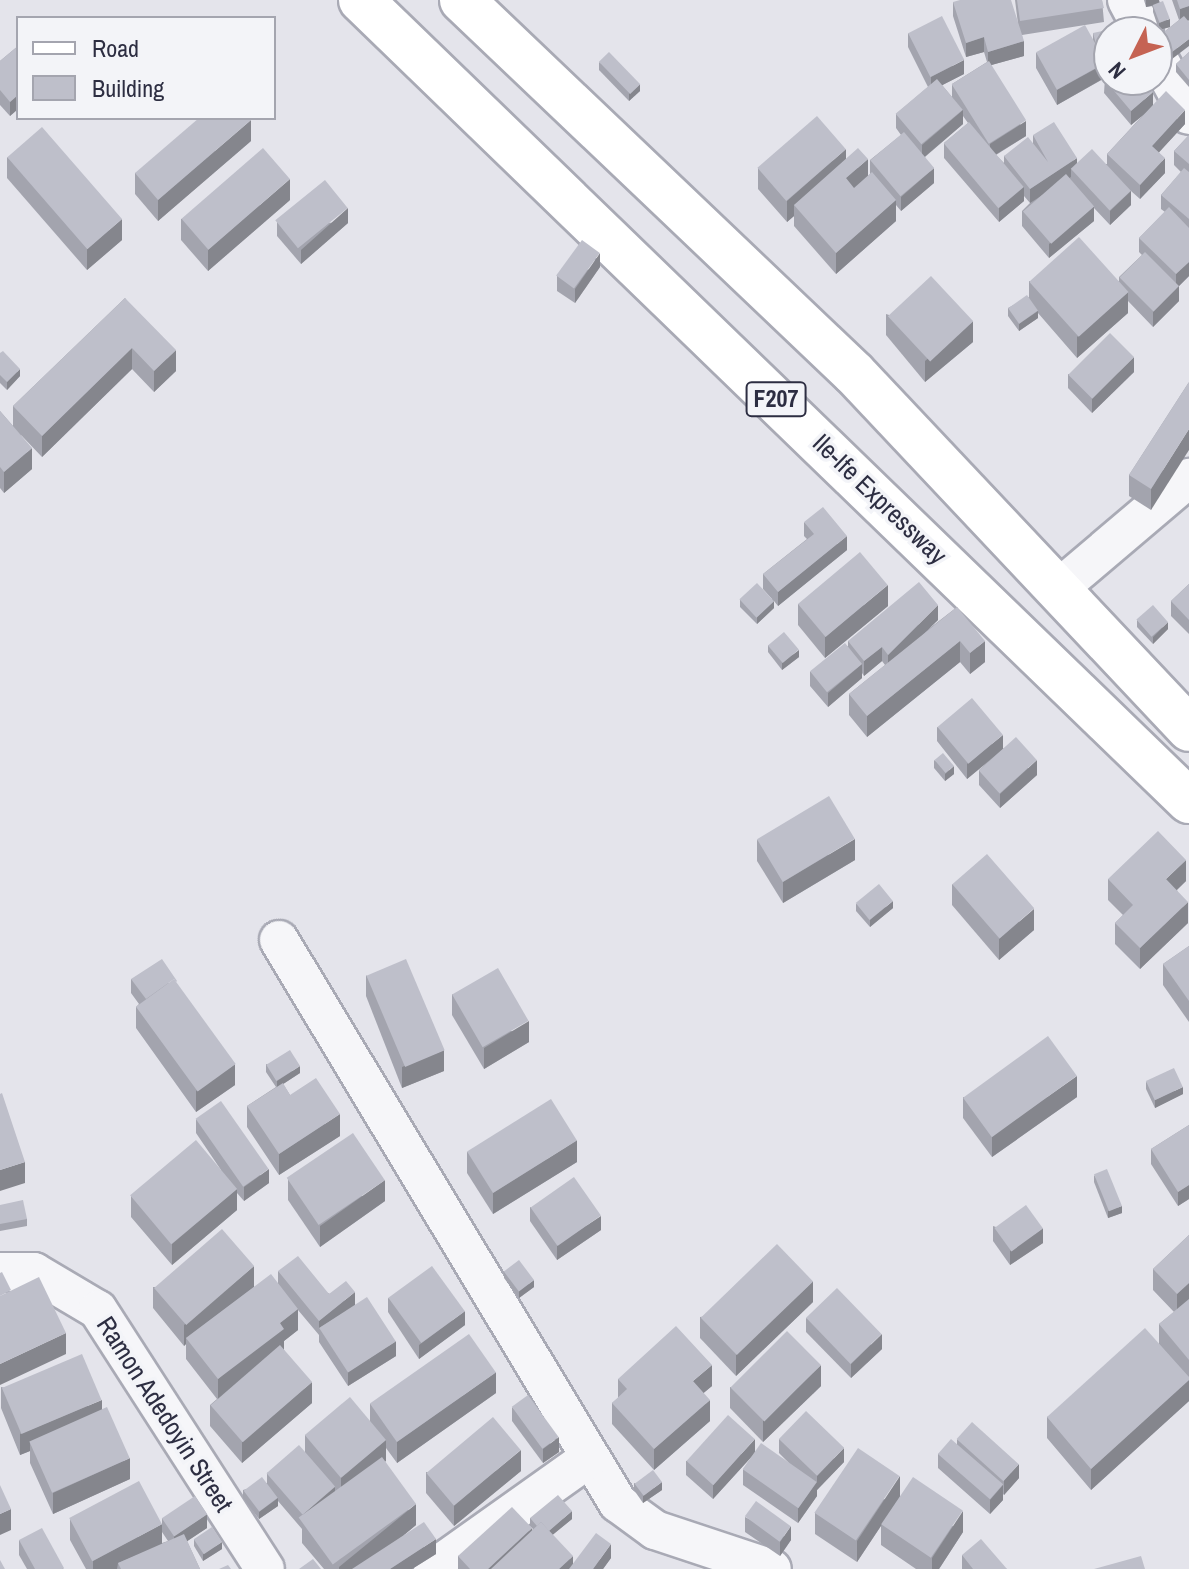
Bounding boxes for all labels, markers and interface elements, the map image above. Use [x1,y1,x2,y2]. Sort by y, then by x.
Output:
legend [16,16,276,120]
north arrow [1093,16,1173,96]
text: Road [92,32,139,64]
text: N [1101,56,1132,86]
text: Building [92,72,164,104]
road number: F207 [744,379,808,419]
street label: Ile-Ife Expressway [807,427,953,571]
street label: Ramon Adedoyin Street [90,1310,240,1518]

